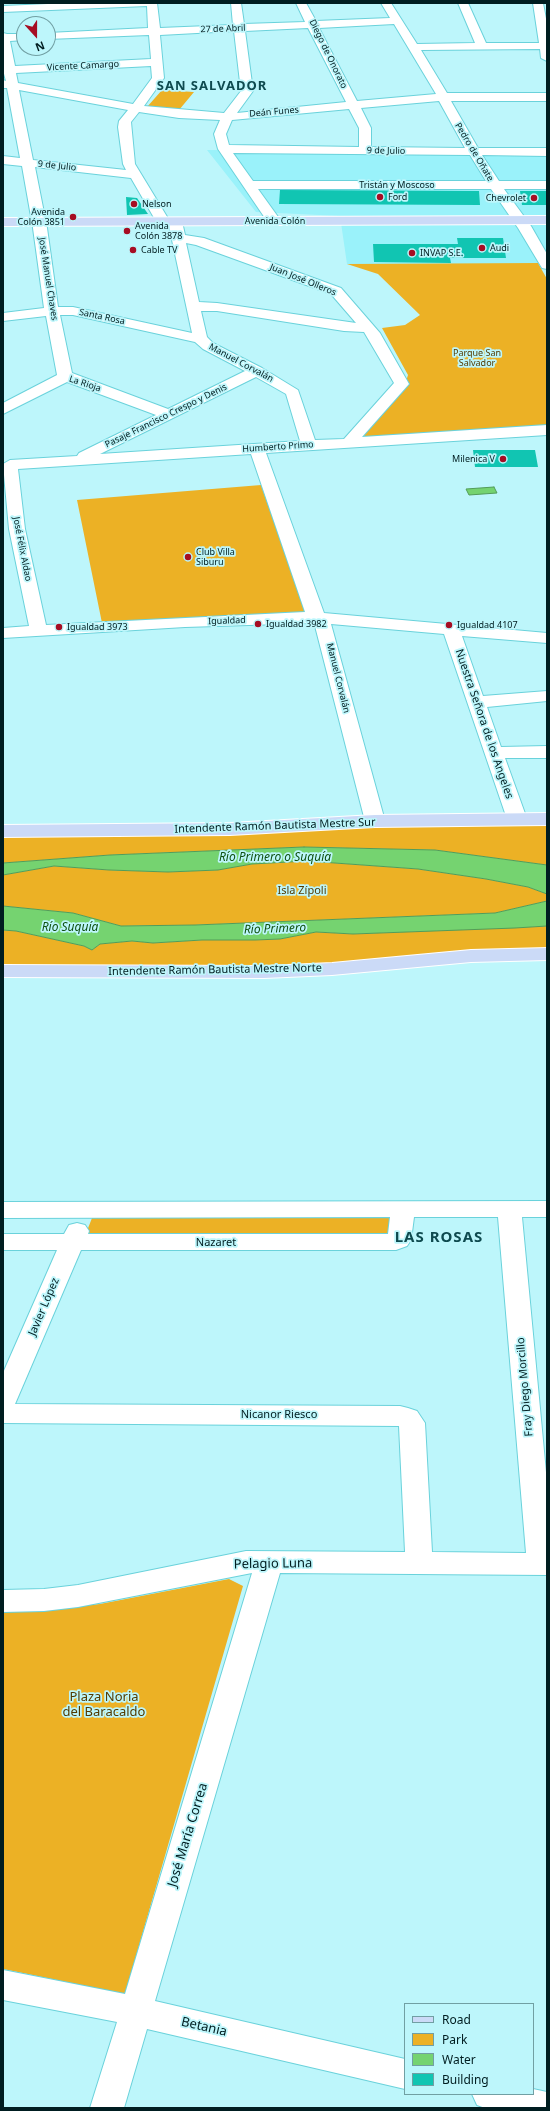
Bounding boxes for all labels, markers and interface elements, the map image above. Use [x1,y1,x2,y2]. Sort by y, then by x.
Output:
north arrow [16,16,56,56]
street label: Diego de Onorato [307,18,349,90]
street label: 27 de Abril [200,23,246,35]
text: N [33,38,47,55]
street label: Vicente Camargo [47,59,119,73]
district label: SAN SALVADOR [157,78,267,94]
street label: Deán Funes [249,104,299,120]
street label: Pedro de Oñate [452,121,496,183]
street label: 9 de Julio [367,145,405,157]
street label: 9 de Julio [37,159,77,173]
street label: Tristán y Moscoso [359,180,435,190]
marker: Ford [375,192,385,202]
place label: Ford [388,192,407,202]
place label: Chevrolet [486,193,526,203]
marker: Chevrolet [529,193,539,203]
marker: Nelson [129,199,139,209]
place label: Nelson [142,199,172,209]
place label: Avenida Colón 3851 [18,207,65,228]
marker: Avenida Colón 3851 [68,212,78,222]
street label: Avenida Colón [245,216,305,226]
place label: Avenida Colón 3878 [135,221,182,242]
marker: Avenida Colón 3878 [122,226,132,236]
street label: José Manuel Chaves [36,237,60,321]
marker: Audi [477,243,487,253]
place label: Audi [490,243,509,253]
marker: Cable TV [128,245,138,255]
place label: Cable TV [141,245,177,255]
marker: INVAP S.E. [407,248,417,258]
place label: INVAP S.E. [420,248,463,258]
street label: Juan José Olleros [268,262,338,298]
street label: Santa Rosa [78,307,126,327]
street label: Manuel Corvalán [207,341,275,385]
park label: Parque San Salvador [453,348,501,369]
street label: La Rioja [68,374,102,394]
street label: Pasaje Francisco Crespo y Denis [103,382,229,450]
street label: Humberto Primo [242,439,314,455]
place label: Milenica V [452,454,495,464]
marker: Milenica V [498,454,508,464]
street label: José Félix Aldao [10,516,34,582]
place label: Club Villa Siburu [196,547,235,568]
marker: Club Villa Siburu [183,552,193,562]
street label: Igualdad [208,615,246,627]
marker: Igualdad 3982 [253,619,263,629]
place label: Igualdad 3982 [266,619,327,629]
marker: Igualdad 4107 [444,620,454,630]
place label: Igualdad 4107 [457,620,518,630]
marker: Igualdad 3973 [54,622,64,632]
place label: Igualdad 3973 [67,622,128,632]
street label: Manuel Corvalán [324,642,352,714]
street label: Nuestra Señora de los Angeles [452,647,516,801]
street label: Intendente Ramón Bautista Mestre Sur [174,816,376,836]
water label: Río Primero o Suquía [219,851,331,865]
park label: Isla Zípoli [277,884,327,898]
water label: Río Suquía [42,921,98,935]
water label: Río Primero [244,921,306,937]
street label: Intendente Ramón Bautista Mestre Norte [108,962,322,978]
district label: LAS ROSAS [395,1229,483,1247]
street label: Nazaret [196,1236,236,1250]
street label: Javier López [26,1276,62,1338]
street label: Fray Diego Morcillo [514,1337,536,1437]
street label: Nicanor Riesco [241,1408,317,1422]
street label: Pelagio Luna [234,1556,312,1572]
park label: Plaza Noria del Baracaldo [63,1689,145,1720]
street label: José María Correa [165,1781,211,1889]
legend [404,2003,534,2095]
text: Road [442,2011,471,2028]
street label: Betania [180,2014,228,2040]
text: Park [442,2031,467,2048]
text: Water [442,2051,476,2068]
text: Building [442,2071,489,2088]

